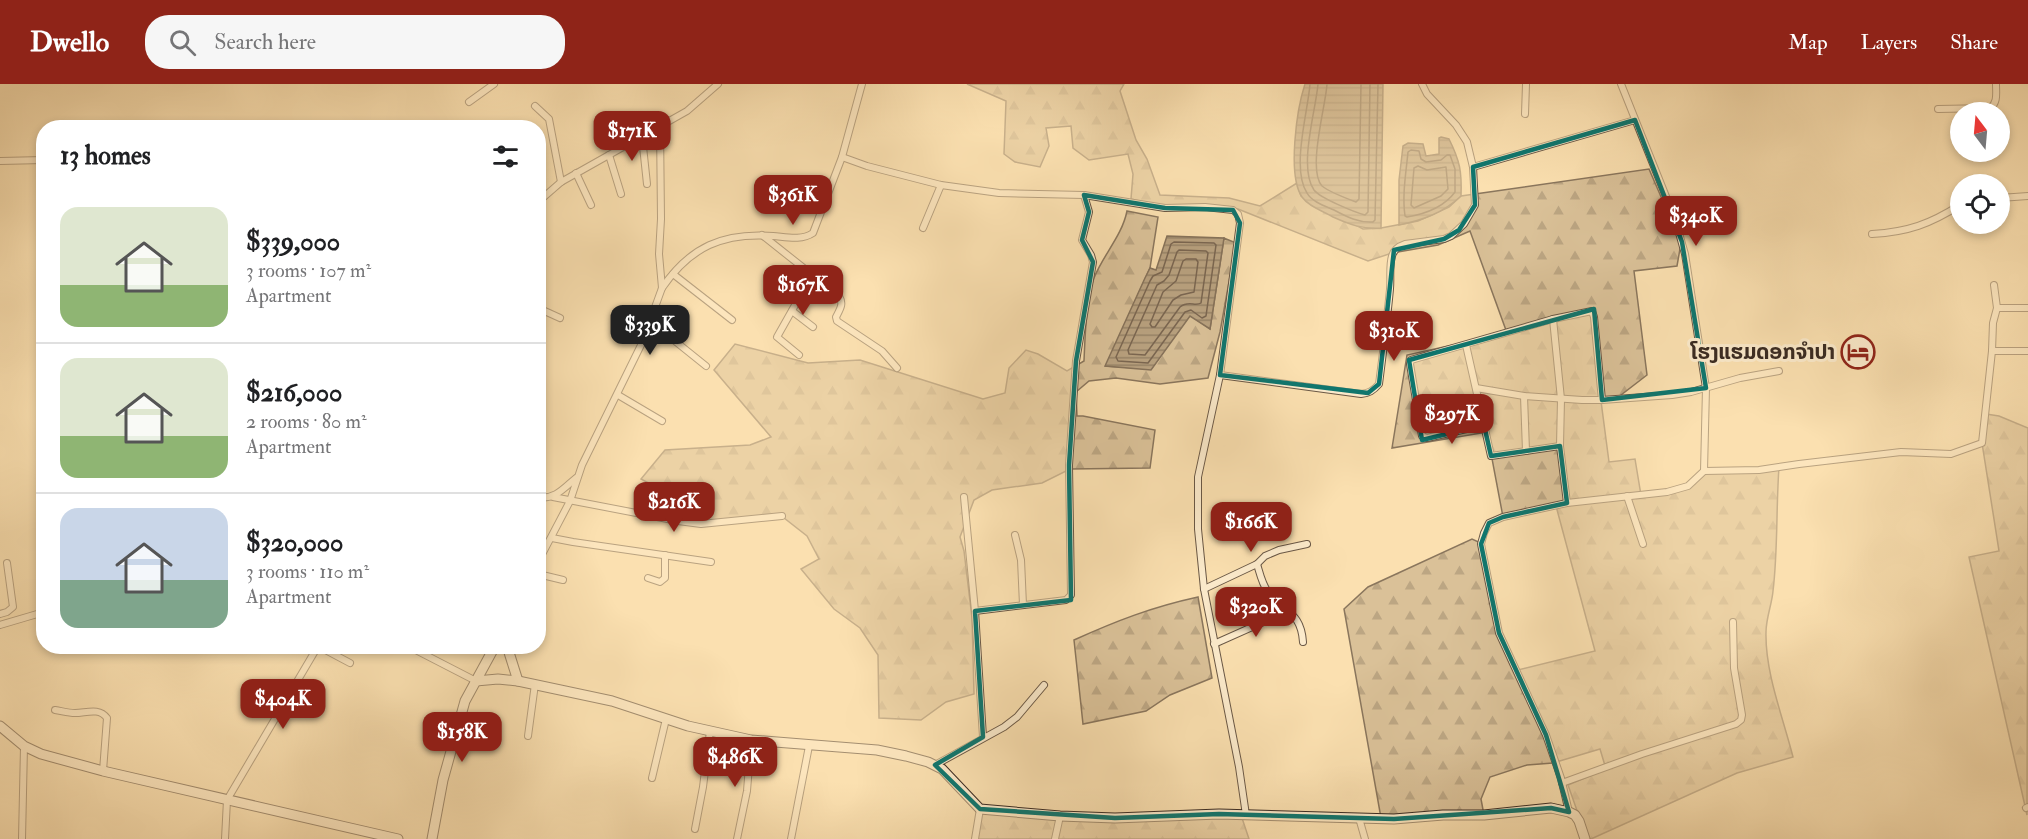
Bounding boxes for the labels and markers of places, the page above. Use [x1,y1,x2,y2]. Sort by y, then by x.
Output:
pin: $171K [590,111,674,162]
pin: $361K [751,175,835,226]
pin: $340K [1654,196,1738,247]
pin: $167K [761,265,845,316]
pin: $339K [608,305,692,356]
pin: $310K [1352,311,1436,362]
hotel icon: ໂຮງແຮມດອກຈຳປາ [1840,334,1876,370]
place label: ໂຮງແຮມດອກຈຳປາ [1689,339,1835,366]
pin: $297K [1410,394,1494,445]
pin: $216K [632,482,716,533]
pin: $166K [1209,502,1293,553]
pin: $320K [1214,587,1298,638]
pin: $404K [241,679,325,730]
pin: $158K [420,712,504,763]
pin: $486K [693,737,777,788]

